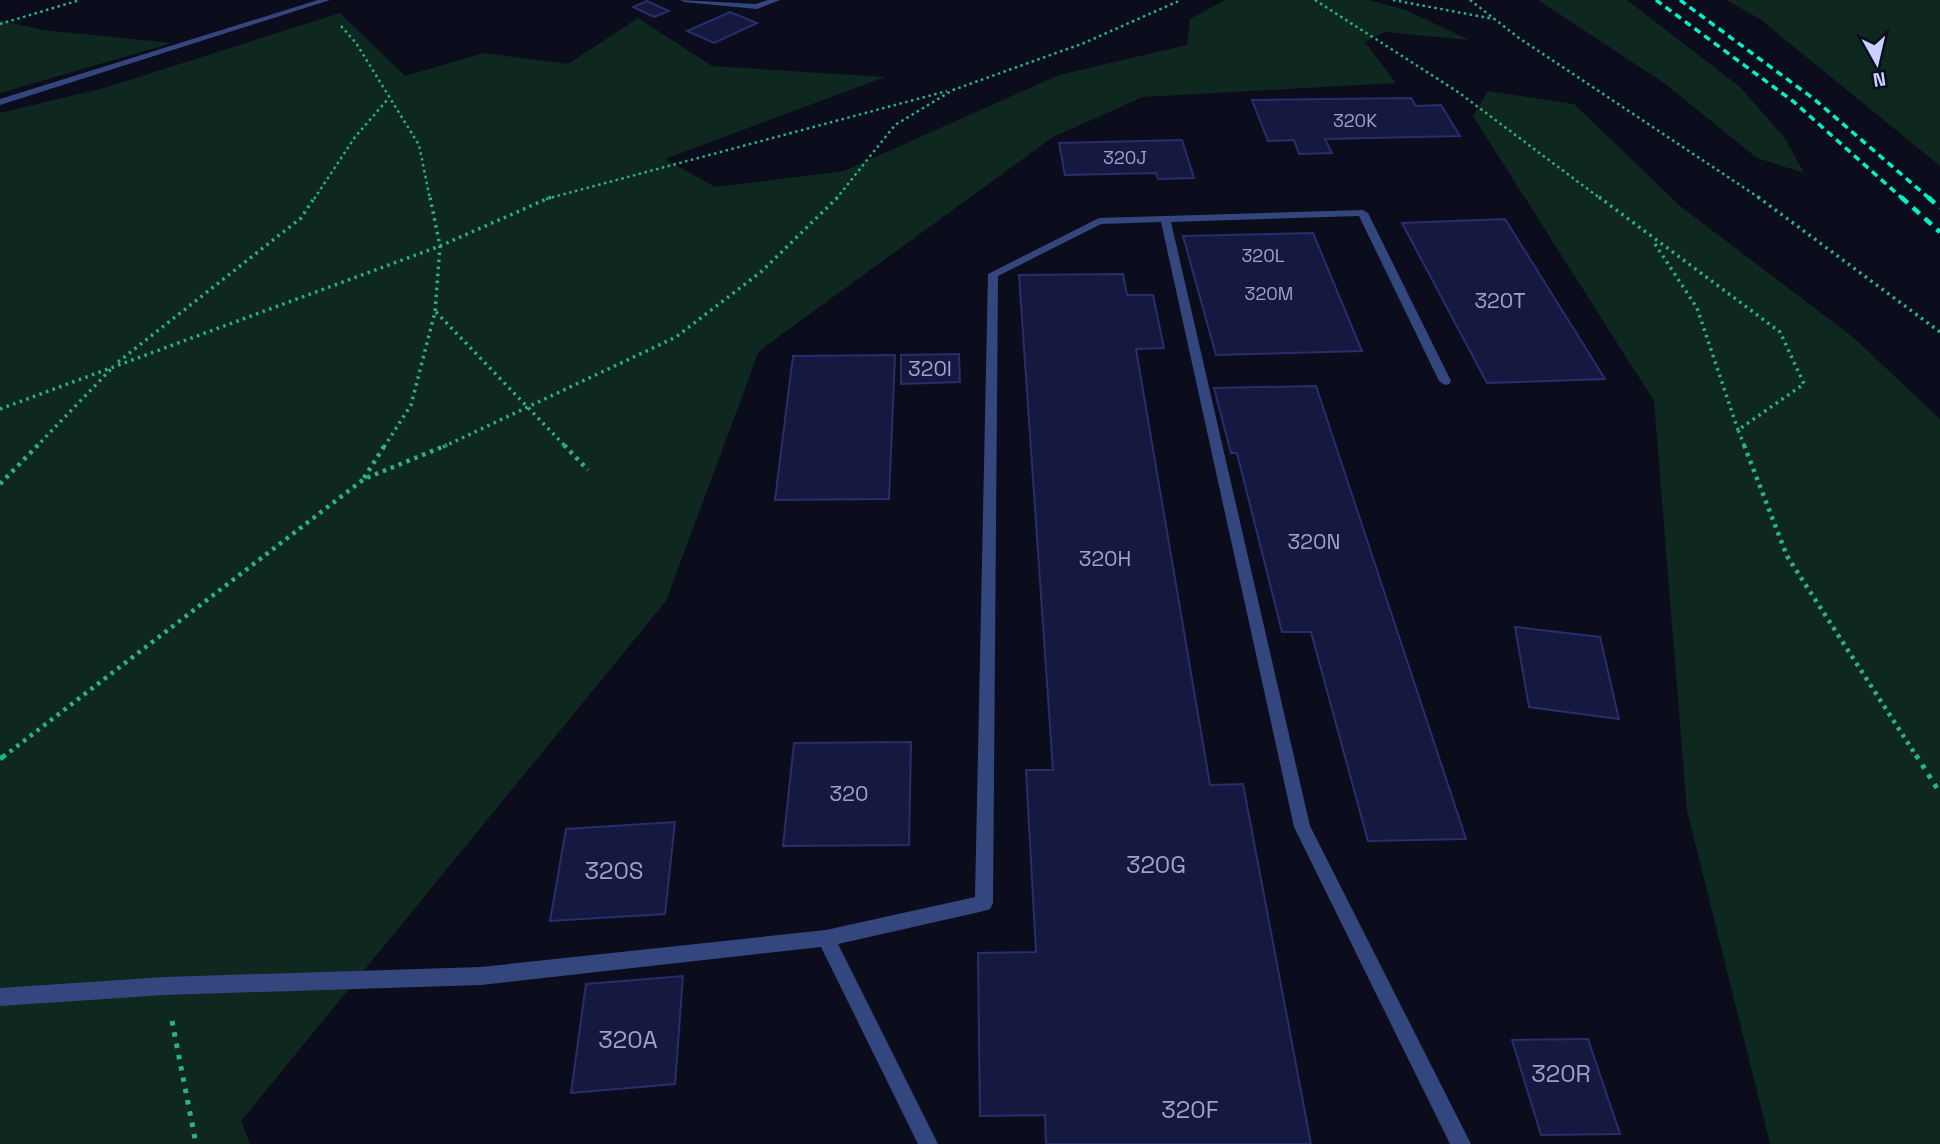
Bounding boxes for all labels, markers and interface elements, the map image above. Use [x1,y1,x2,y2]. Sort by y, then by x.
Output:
north arrow [1842,28,1912,98]
text: N [1871,66,1887,93]
house number: 320K [1333,109,1377,132]
house number: 320J [1103,146,1147,169]
house number: 320L [1241,244,1285,267]
house number: 320M [1245,282,1293,305]
house number: 320T [1474,287,1526,314]
house number: 320I [908,355,952,382]
house number: 320N [1288,528,1340,555]
house number: 320H [1079,545,1131,572]
house number: 320 [830,780,868,807]
house number: 320G [1126,849,1186,880]
house number: 320S [584,855,644,886]
house number: 320A [598,1024,658,1055]
house number: 320R [1531,1058,1591,1089]
house number: 320F [1161,1094,1219,1125]

